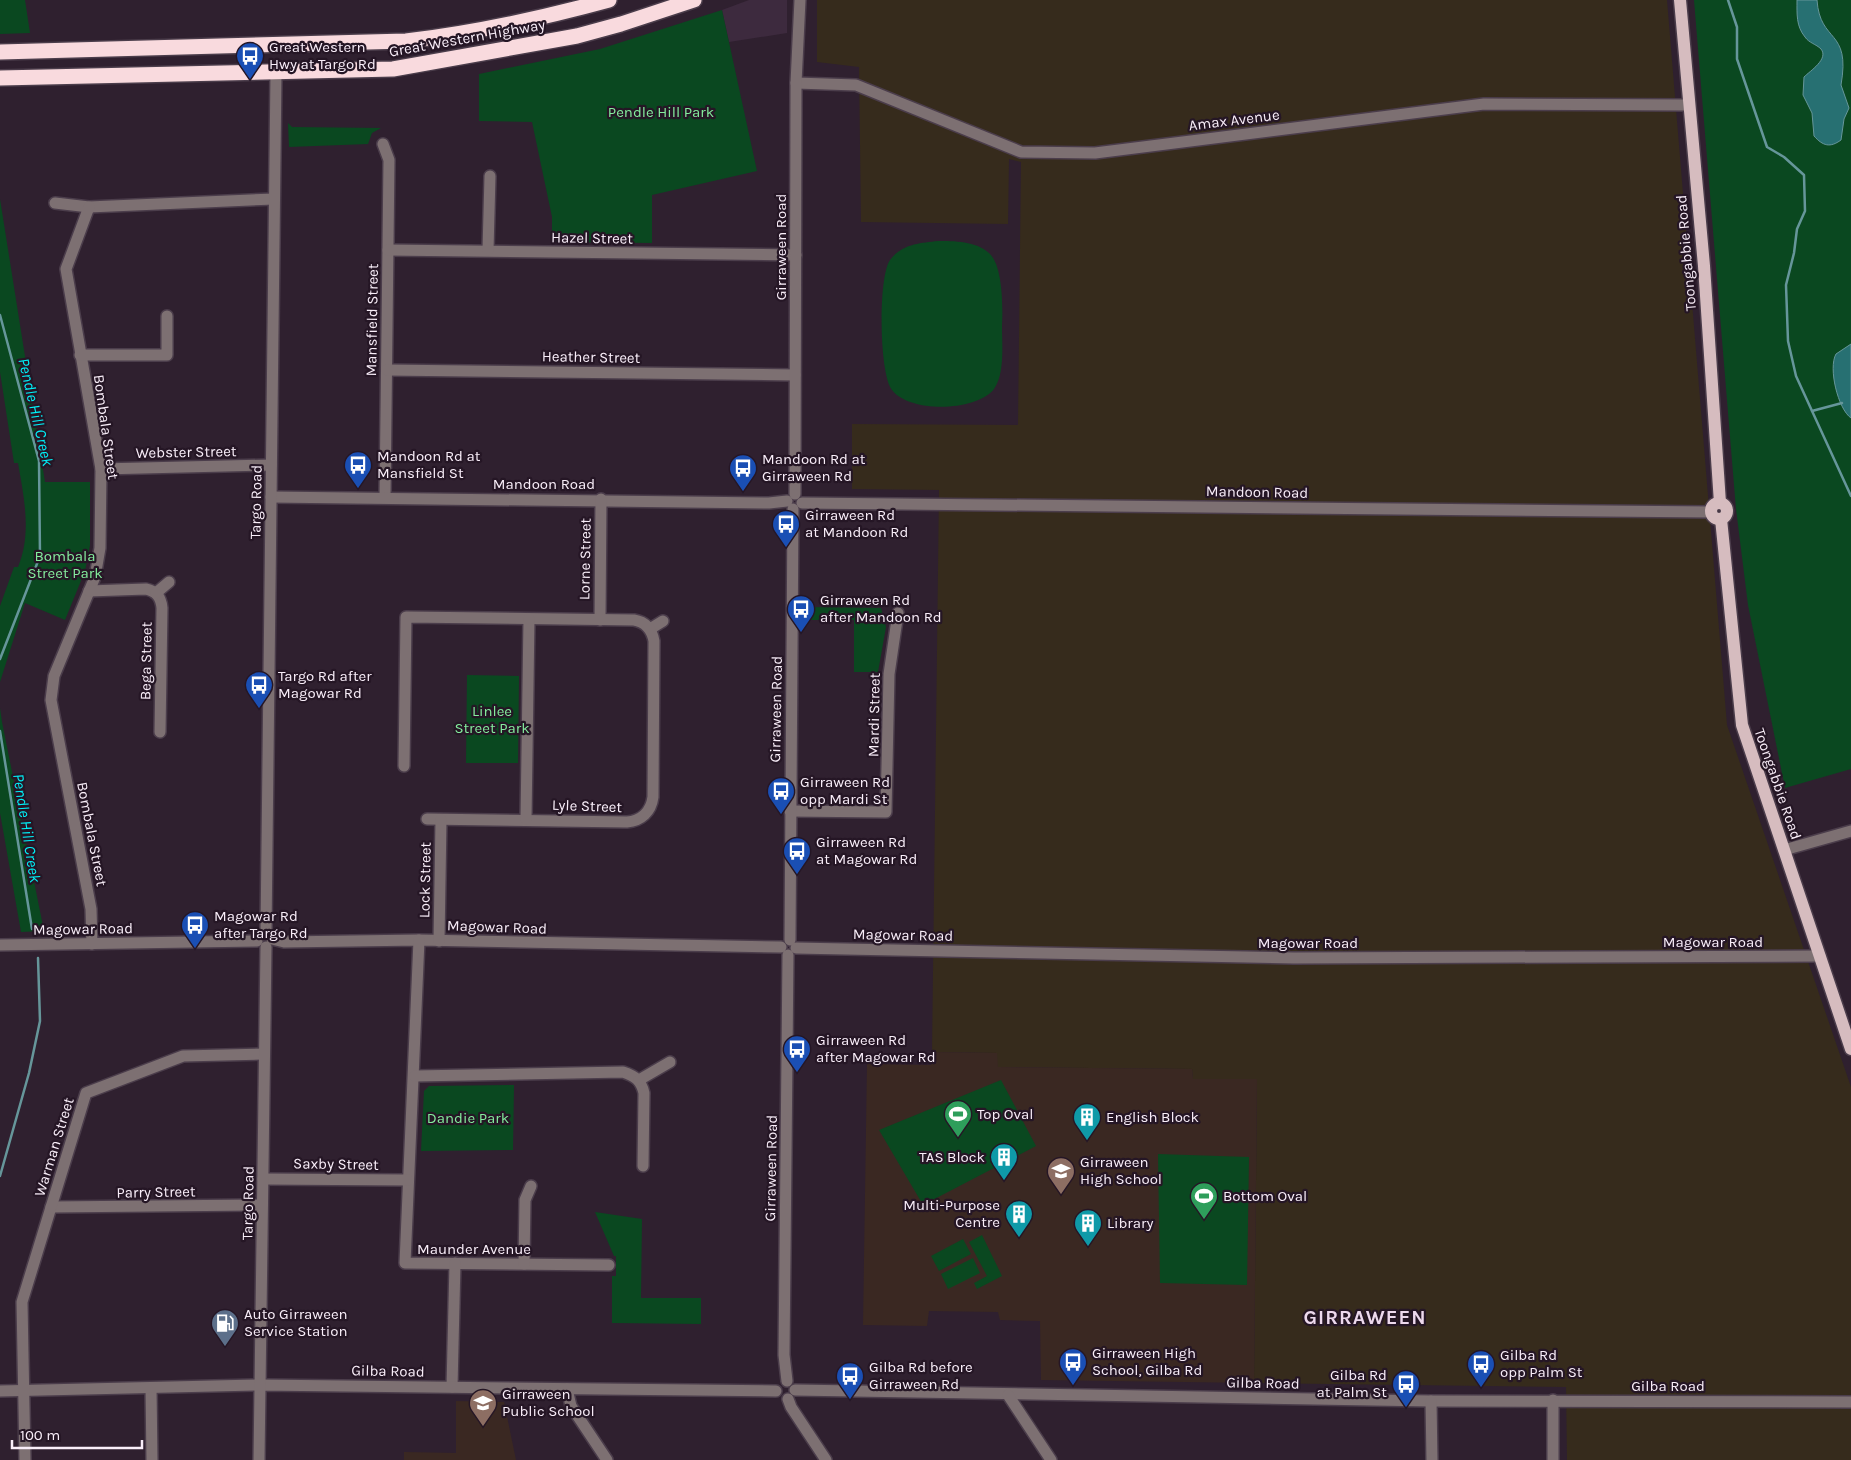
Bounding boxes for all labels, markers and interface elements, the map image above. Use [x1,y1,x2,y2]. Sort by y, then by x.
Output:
street label: Great Western Highway [388,15,547,61]
place label: Great Western Hwy at Targo Rd [269,38,376,73]
bus stop icon: Great Western Hwy at Targo Rd [235,41,265,80]
park label: Pendle Hill Park [608,103,714,121]
street label: Amax Avenue [1187,105,1281,135]
street label: Girraween Road [772,194,790,300]
street label: Toongabbie Road [1672,194,1700,312]
street label: Hazel Street [551,228,634,248]
street label: Mansfield Street [362,263,382,377]
street label: Heather Street [542,347,641,367]
water label: Pendle Hill Creek [14,356,58,469]
street label: Bombala Street [90,373,122,481]
street label: Webster Street [135,442,237,462]
place label: Mandoon Rd at Mansfield St [377,447,481,482]
bus stop icon: Mandoon Rd at Mansfield St [343,450,373,489]
place label: Mandoon Rd at Girraween Rd [762,450,866,485]
bus stop icon: Mandoon Rd at Girraween Rd [728,453,758,492]
street label: Targo Road [246,465,266,539]
street label: Mandoon Road [493,475,595,493]
street label: Mandoon Road [1206,482,1308,502]
place label: Girraween Rd at Mandoon Rd [805,506,908,541]
bus stop icon: Girraween Rd at Mandoon Rd [771,509,801,548]
street label: Lorne Street [575,517,595,600]
park label: Bombala Street Park [27,547,103,582]
place label: Girraween Rd after Mandoon Rd [820,591,942,626]
bus stop icon: Girraween Rd after Mandoon Rd [786,594,816,633]
street label: Bega Street [136,621,156,700]
street label: Girraween Road [766,656,786,762]
place label: Targo Rd after Magowar Rd [278,667,372,702]
bus stop icon: Targo Rd after Magowar Rd [244,670,274,709]
street label: Mardi Street [864,672,884,757]
park label: Linlee Street Park [454,702,530,737]
street label: Toongabbie Road [1751,726,1805,842]
water label: Pendle Hill Creek [9,772,45,885]
place label: Girraween Rd opp Mardi St [800,773,890,808]
bus stop icon: Girraween Rd opp Mardi St [766,776,796,815]
street label: Bombala Street [73,780,111,888]
street label: Lyle Street [552,796,623,816]
place label: Girraween Rd at Magowar Rd [816,833,917,868]
bus stop icon: Girraween Rd at Magowar Rd [782,836,812,875]
street label: Lock Street [415,841,435,918]
place label: Magowar Rd after Targo Rd [214,907,308,942]
bus stop icon: Magowar Rd after Targo Rd [180,910,210,949]
street label: Magowar Road [447,916,547,938]
street label: Magowar Road [33,919,133,939]
street label: Magowar Road [853,925,953,945]
street label: Magowar Road [1663,933,1763,951]
street label: Magowar Road [1258,934,1358,952]
place label: Girraween Rd after Magowar Rd [816,1031,936,1066]
bus stop icon: Girraween Rd after Magowar Rd [782,1034,812,1073]
street label: Warman Street [30,1095,78,1199]
sports icon: Top Oval [943,1099,973,1138]
building icon: English Block [1072,1102,1102,1141]
place label: Top Oval [977,1105,1034,1123]
place label: English Block [1106,1108,1199,1126]
park label: Dandie Park [427,1109,509,1127]
street label: Girraween Road [761,1115,781,1221]
building icon: TAS Block [989,1142,1019,1181]
place label: TAS Block [919,1148,985,1166]
place label: Girraween High School [1080,1153,1162,1188]
street label: Saxby Street [293,1154,379,1174]
school or university icon: Girraween High School [1046,1156,1076,1195]
street label: Targo Road [238,1166,258,1240]
sports icon: Bottom Oval [1189,1181,1219,1220]
street label: Parry Street [116,1182,196,1202]
place label: Bottom Oval [1223,1187,1307,1205]
place label: Multi-Purpose Centre [903,1196,1000,1231]
building icon: Multi-Purpose Centre [1004,1199,1034,1238]
building icon: Library [1073,1208,1103,1247]
place label: Library [1107,1214,1153,1232]
street label: Maunder Avenue [417,1240,531,1258]
place label: Auto Girraween Service Station [244,1305,348,1340]
district label: GIRRAWEEN [1304,1306,1426,1329]
fuel station icon: Auto Girraween Service Station [210,1308,240,1347]
place label: Girraween High School, Gilba Rd [1092,1344,1202,1379]
place label: Gilba Rd opp Palm St [1500,1346,1583,1381]
bus stop icon: Girraween High School, Gilba Rd [1058,1347,1088,1386]
bus stop icon: Gilba Rd opp Palm St [1466,1349,1496,1388]
place label: Gilba Rd before Girraween Rd [869,1358,973,1393]
street label: Gilba Road [351,1361,425,1381]
bus stop icon: Gilba Rd before Girraween Rd [835,1361,865,1400]
place label: Gilba Rd at Palm St [1316,1366,1387,1401]
bus stop icon: Gilba Rd at Palm St [1391,1369,1421,1408]
street label: Gilba Road [1226,1373,1300,1393]
street label: Gilba Road [1631,1377,1705,1395]
place label: Girraween Public School [502,1385,595,1420]
school or university icon: Girraween Public School [468,1388,498,1427]
scale bar [12,1418,142,1450]
text: 100 m [20,1426,60,1444]

